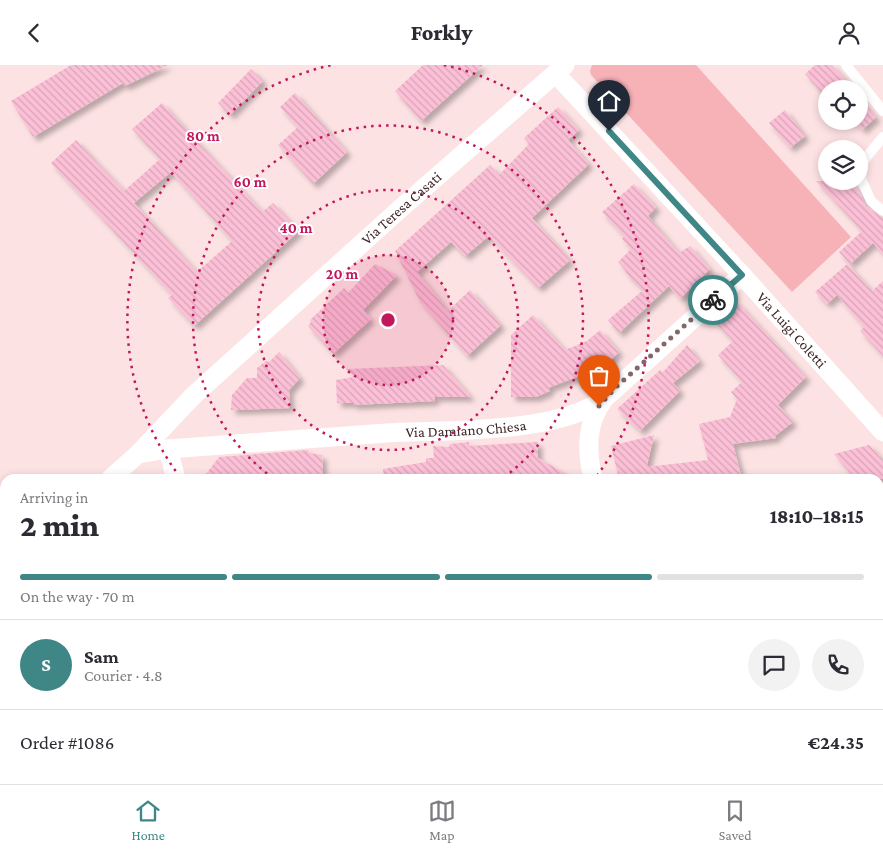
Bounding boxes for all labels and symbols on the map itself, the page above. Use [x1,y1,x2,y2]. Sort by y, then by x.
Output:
pin [588,80,630,131]
text: 80 m [186,128,220,144]
street label: Via Teresa Casati [358,169,444,248]
text: 60 m [234,174,267,190]
text: 40 m [280,220,313,236]
text: 20 m [326,266,358,282]
courier [688,275,738,325]
street label: Via Luigi Coletti [754,289,830,371]
centre of rings [379,311,397,329]
pin [578,355,620,406]
street label: Via Damiano Chiesa [405,417,527,440]

